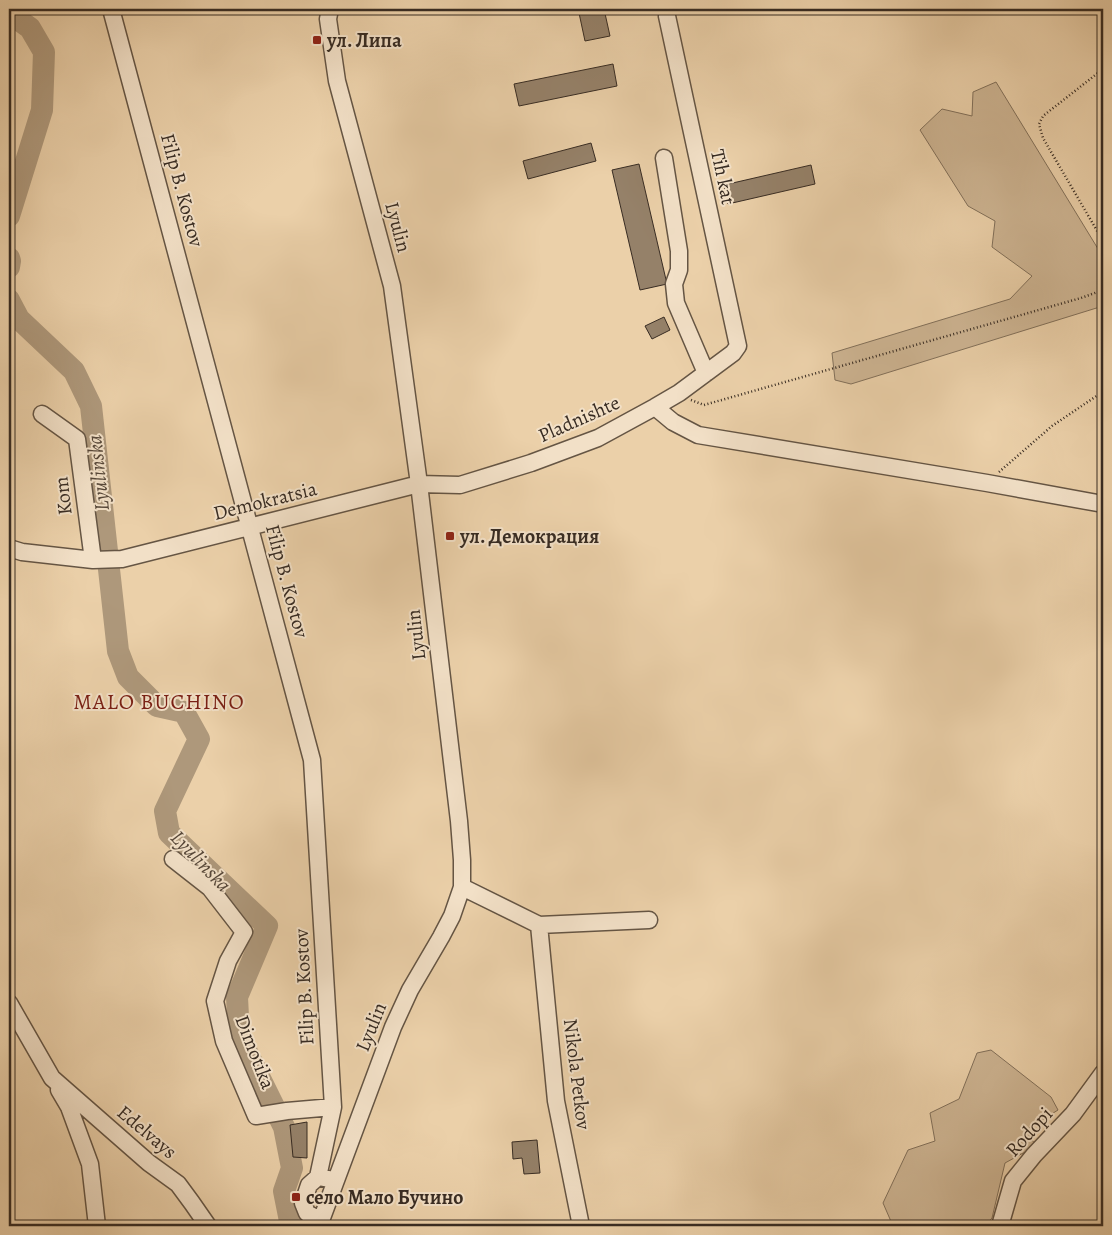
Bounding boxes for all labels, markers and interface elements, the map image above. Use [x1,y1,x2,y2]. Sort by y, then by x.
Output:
place label: ул. Липа [326,27,402,54]
marker: ул. Липа [311,34,323,46]
street label: Filip B. Kostov [154,130,210,251]
street label: Tih kat [704,147,742,208]
street label: Lyulin [378,199,418,255]
street label: Pladnishte [534,389,624,449]
water label: Lyulinska [80,433,116,512]
street label: Kom [47,475,79,517]
street label: Demokratsia [210,475,320,527]
street label: Filip B. Kostov [259,521,315,642]
place label: ул. Демокрация [459,523,599,550]
marker: ул. Демокрация [444,530,456,542]
street label: Lyulin [399,608,433,662]
district label: MALO BUCHINO [73,687,245,717]
water label: Lyulinska [164,824,238,898]
street label: Filip B. Kostov [287,927,321,1046]
street label: Lyulin [349,998,393,1056]
street label: Dimotika [229,1011,282,1094]
street label: Nikola Petkov [557,1017,597,1132]
street label: Edelvays [111,1099,183,1165]
street label: Rodopi [999,1101,1059,1163]
place label: село Мало Бучино [306,1184,463,1211]
marker: село Мало Бучино [290,1191,302,1203]

